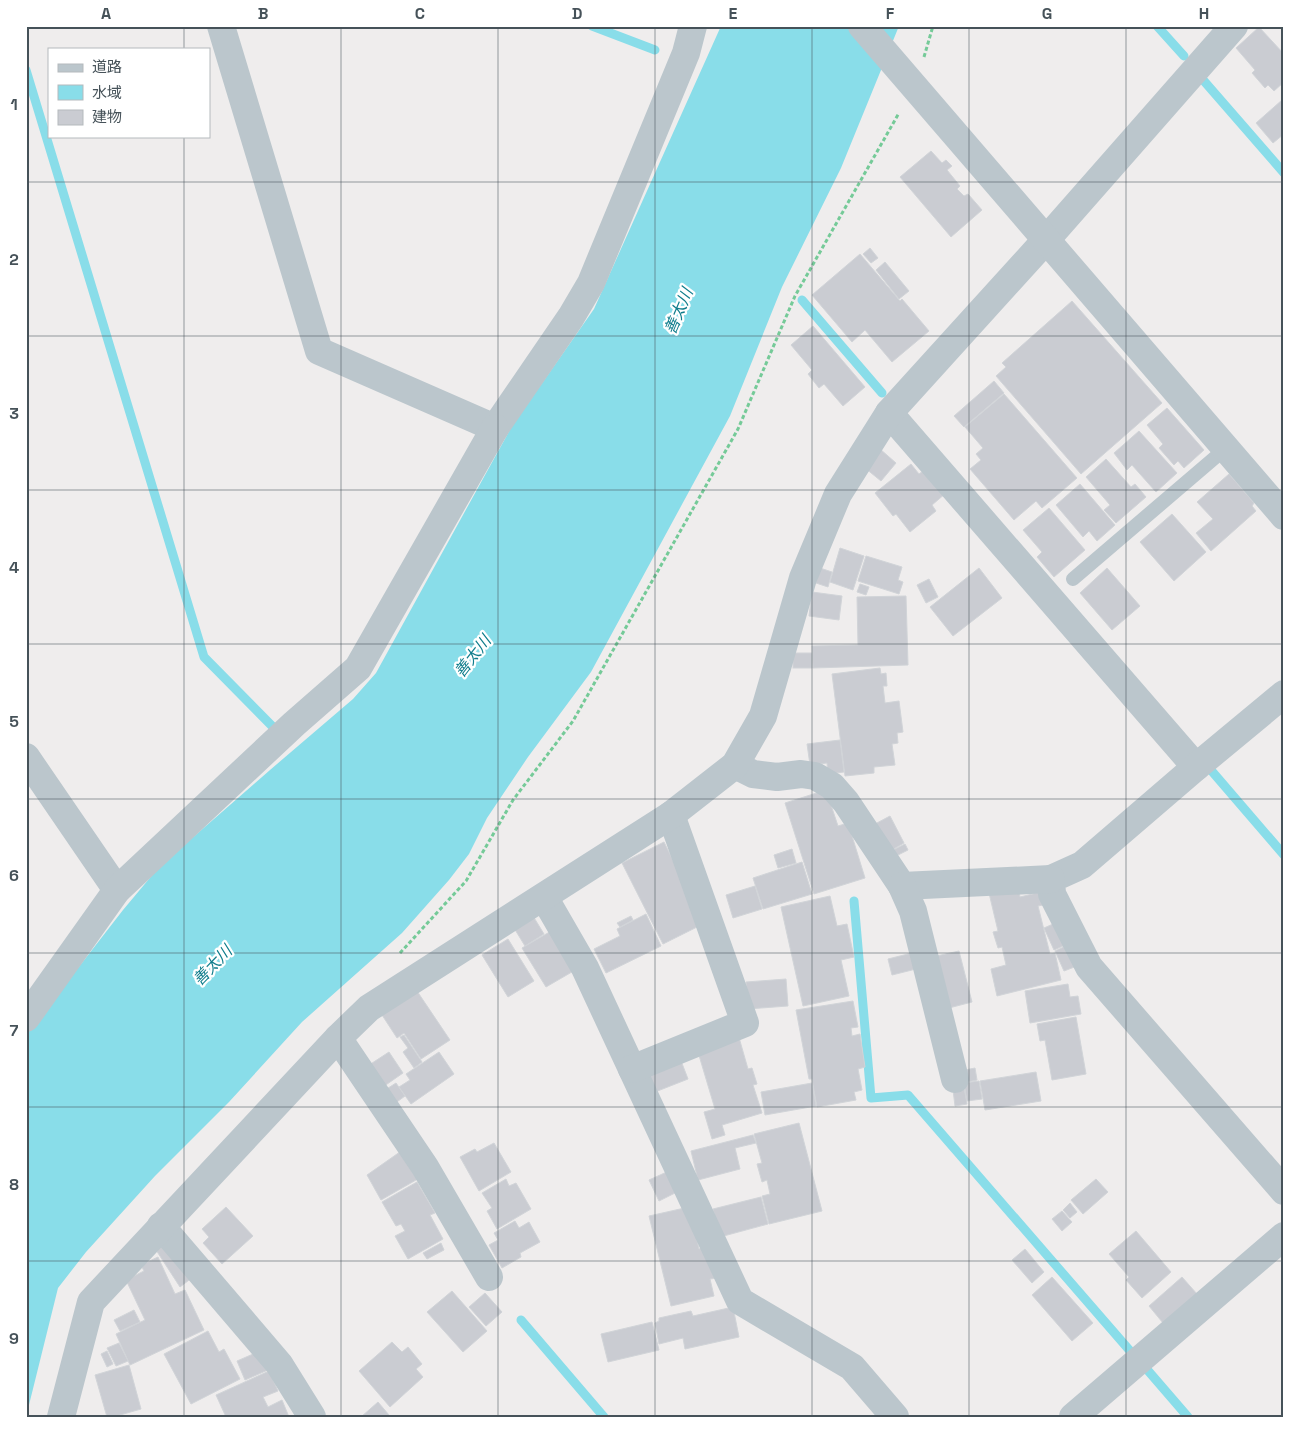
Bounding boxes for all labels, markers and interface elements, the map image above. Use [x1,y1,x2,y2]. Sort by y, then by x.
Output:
text: A [101,3,111,24]
text: B [258,3,268,24]
text: C [415,3,425,24]
text: D [572,3,582,24]
text: E [729,3,738,24]
text: F [886,3,895,24]
text: G [1042,3,1052,24]
text: H [1199,3,1209,24]
legend [48,48,210,138]
text: 道路 [92,57,122,76]
text: 水域 [92,83,122,102]
text: 1 [10,94,18,115]
text: 建物 [92,107,122,126]
text: 2 [9,249,19,270]
water label: 善太川 [659,283,698,337]
text: 3 [9,403,19,424]
text: 4 [9,557,19,578]
water label: 善太川 [449,629,497,682]
text: 5 [9,711,19,732]
text: 6 [9,865,19,886]
water label: 善太川 [188,939,238,990]
text: 7 [10,1020,19,1041]
text: 8 [9,1174,19,1195]
text: 9 [9,1328,19,1349]

